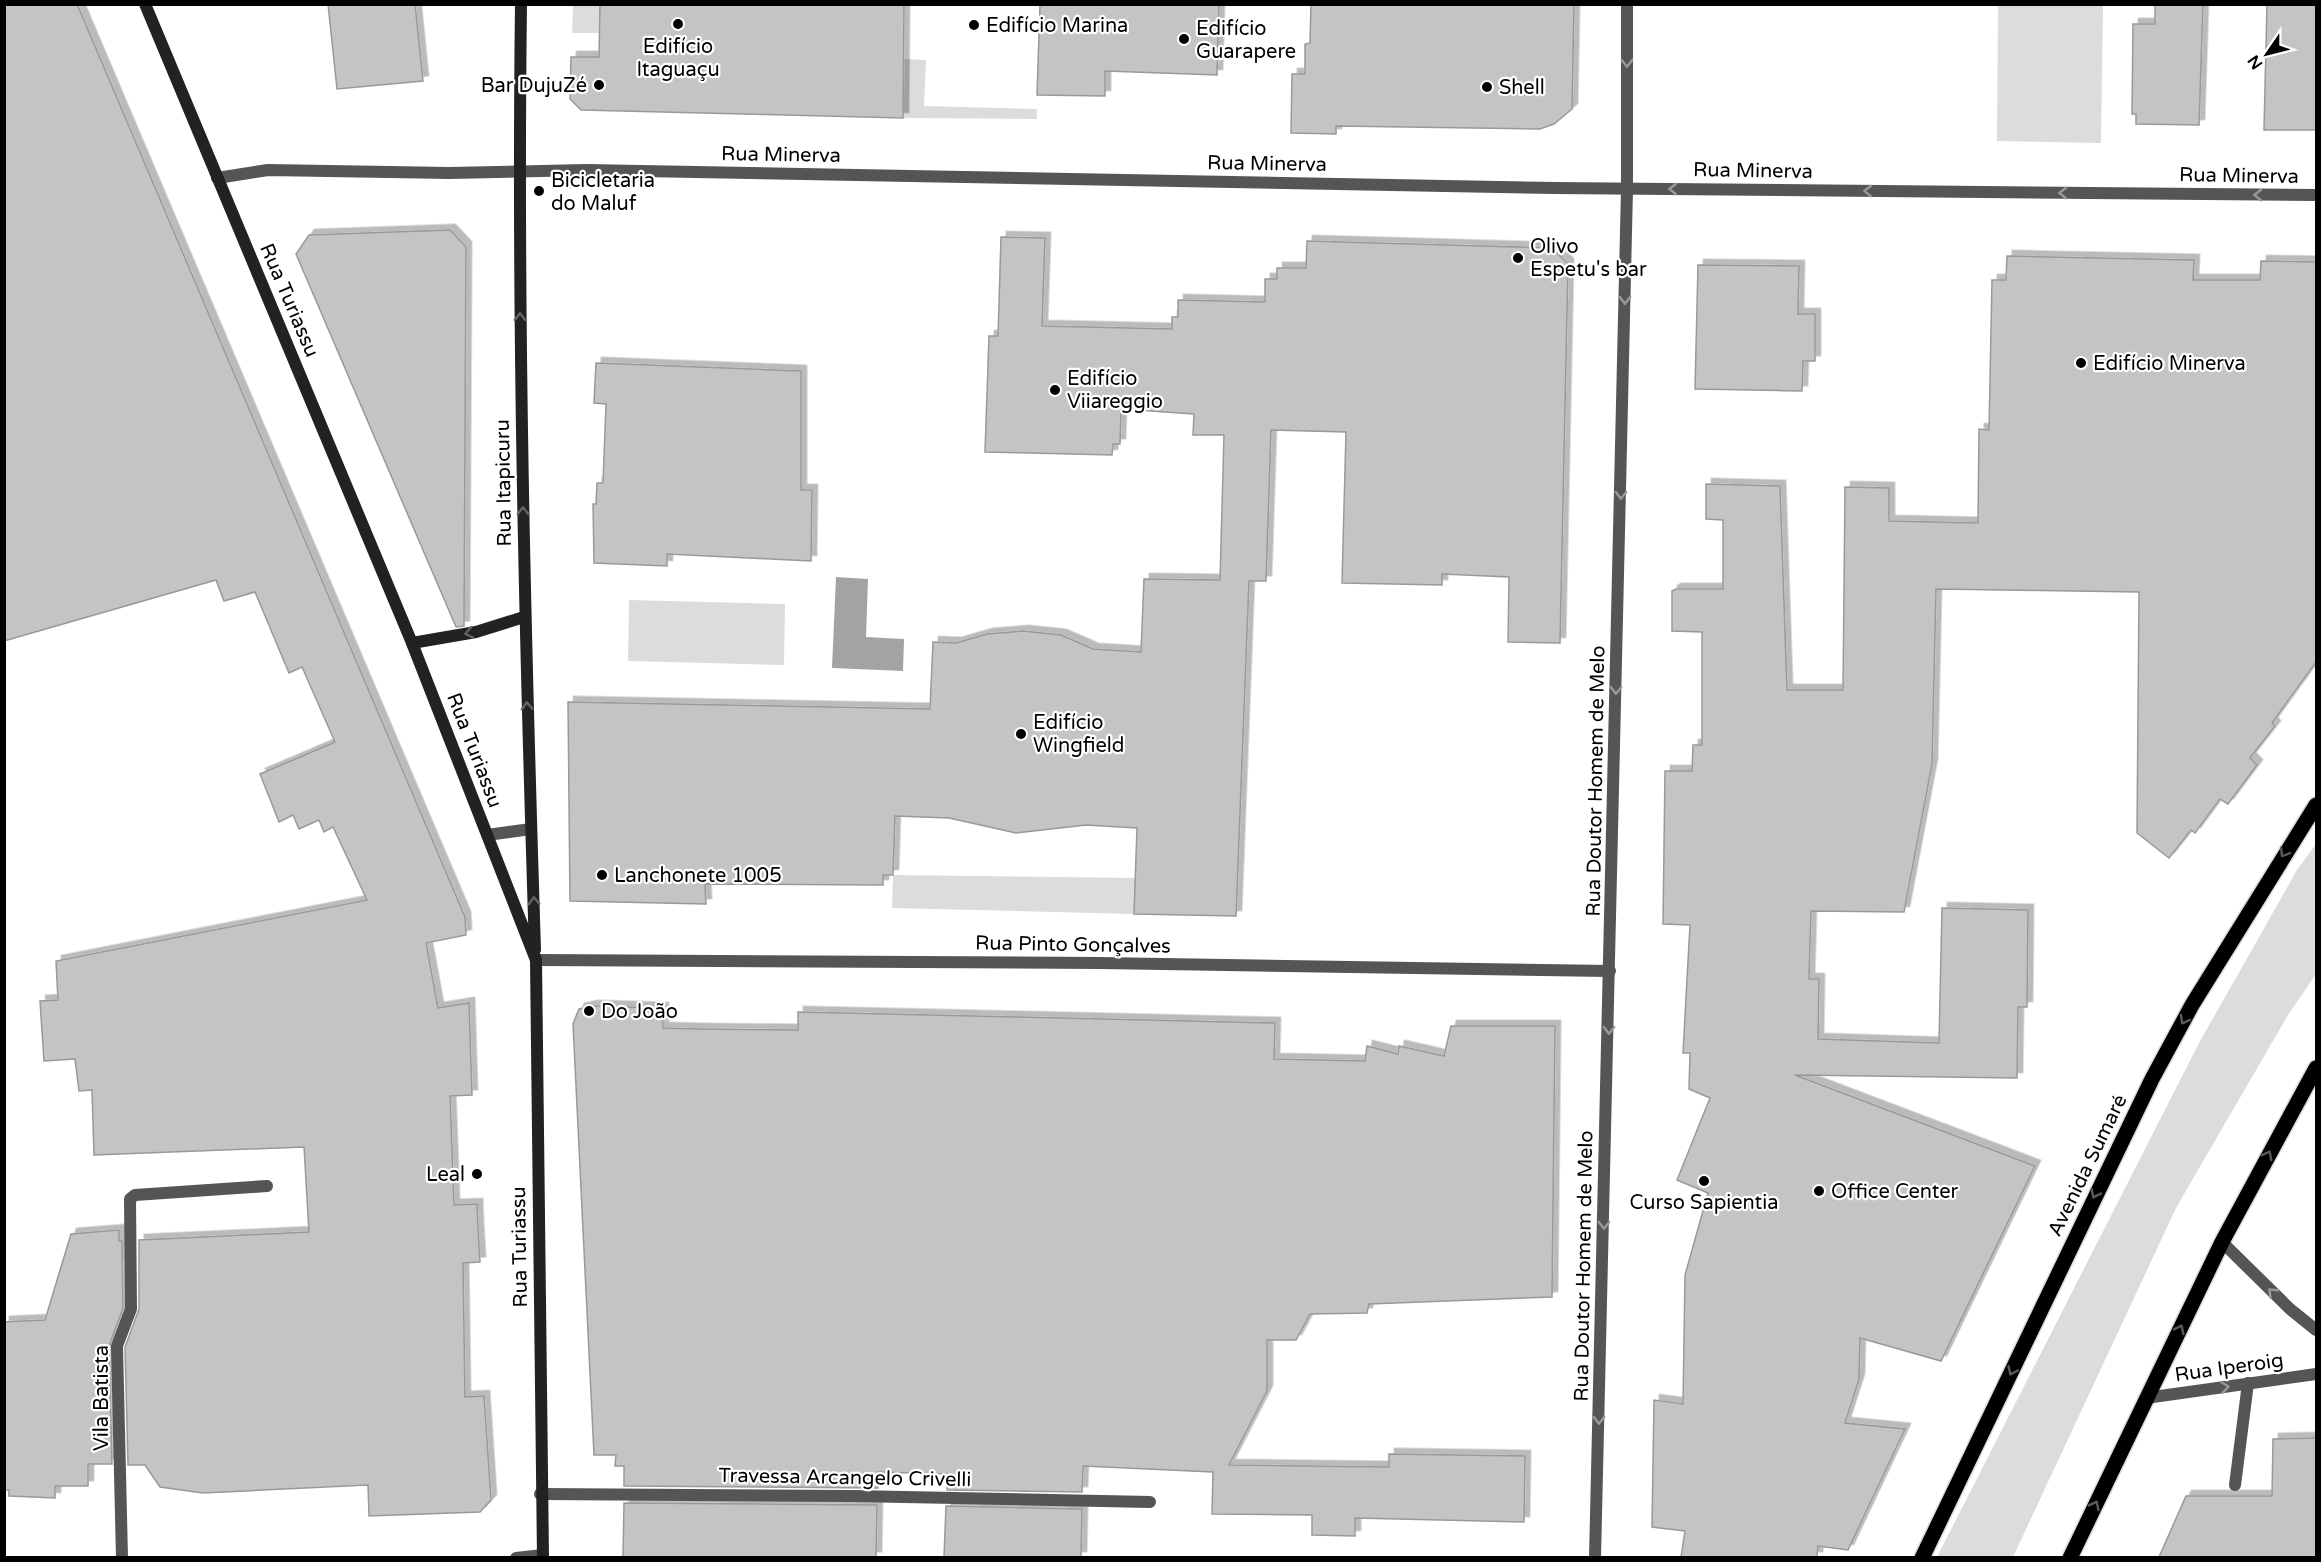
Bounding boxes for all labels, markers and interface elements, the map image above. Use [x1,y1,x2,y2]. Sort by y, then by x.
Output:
place label: Edifício Marina [986,14,1128,38]
marker: Edifício Itaguaçu [671,17,685,31]
place label: Edifício Guarapere [1196,17,1296,64]
marker: Edifício Marina [967,18,981,32]
north arrow [2237,24,2297,84]
marker: Edifício Guarapere [1177,32,1191,46]
place label: Edifício Itaguaçu [636,35,720,82]
text: N [2244,51,2267,73]
one-way arrow [1621,58,1633,67]
place label: Bar DujuZé [481,74,587,98]
place label: Shell [1499,76,1545,100]
marker: Bar DujuZé [592,78,606,92]
marker: Shell [1480,80,1494,94]
street label: Rua Minerva [721,142,841,168]
street label: Rua Minerva [1207,151,1327,177]
street label: Rua Minerva [1693,158,1813,184]
street label: Rua Minerva [2179,163,2299,189]
place label: Bicicletaria do Maluf [551,169,655,216]
one-way arrow [1669,183,1678,195]
marker: Bicicletaria do Maluf [532,184,546,198]
one-way arrow [1864,185,1873,197]
one-way arrow [2059,187,2068,199]
one-way arrow [2254,189,2263,201]
place label: Olivo Espetu's bar [1530,235,1647,282]
street label: Rua Turiassu [254,240,324,361]
marker: Olivo Espetu's bar [1511,251,1525,265]
one-way arrow [1619,295,1631,304]
one-way arrow [514,312,526,321]
place label: Edifício Minerva [2093,352,2246,376]
marker: Edifício Minerva [2074,356,2088,370]
place label: Edifício Viiareggio [1067,367,1163,414]
marker: Edifício Viiareggio [1048,383,1062,397]
street label: Rua Itapicuru [491,419,517,547]
one-way arrow [1614,490,1627,499]
one-way arrow [517,507,529,516]
one-way arrow [464,627,474,639]
street label: Rua Doutor Homem de Melo [1582,645,1610,917]
one-way arrow [1610,685,1622,694]
street label: Rua Turiassu [441,689,507,811]
one-way arrow [521,702,534,711]
place label: Edifício Wingfield [1033,711,1124,758]
marker: Edifício Wingfield [1014,727,1028,741]
one-way arrow [2280,847,2292,857]
place label: Lanchonete 1005 [614,864,782,888]
marker: Lanchonete 1005 [595,868,609,882]
one-way arrow [527,897,540,906]
street label: Rua Pinto Gonçalves [975,931,1171,959]
place label: Do João [601,1000,678,1024]
marker: Do João [582,1004,596,1018]
one-way arrow [2180,1014,2191,1025]
one-way arrow [1602,1025,1615,1034]
street label: Avenida Sumaré [2043,1091,2133,1240]
street label: Rua Doutor Homem de Melo [1570,1130,1598,1402]
one-way arrow [2261,1151,2272,1162]
place label: Leal [426,1163,465,1187]
marker: Leal [470,1167,484,1181]
marker: Curso Sapientia [1697,1174,1711,1188]
place label: Office Center [1831,1180,1959,1204]
marker: Office Center [1812,1184,1826,1198]
street label: Rua Turiassu [507,1186,533,1308]
one-way arrow [2091,1188,2103,1199]
place label: Curso Sapientia [1630,1191,1778,1215]
one-way arrow [1597,1220,1610,1229]
one-way arrow [2269,1289,2280,1300]
one-way arrow [2172,1324,2184,1335]
street label: Vila Batista [90,1345,114,1451]
street label: Rua Iperoig [2173,1348,2285,1387]
one-way arrow [2008,1364,2020,1375]
one-way arrow [2220,1381,2230,1393]
one-way arrow [1592,1415,1605,1424]
street label: Travessa Arcangelo Crivelli [718,1464,972,1492]
one-way arrow [2088,1500,2099,1511]

